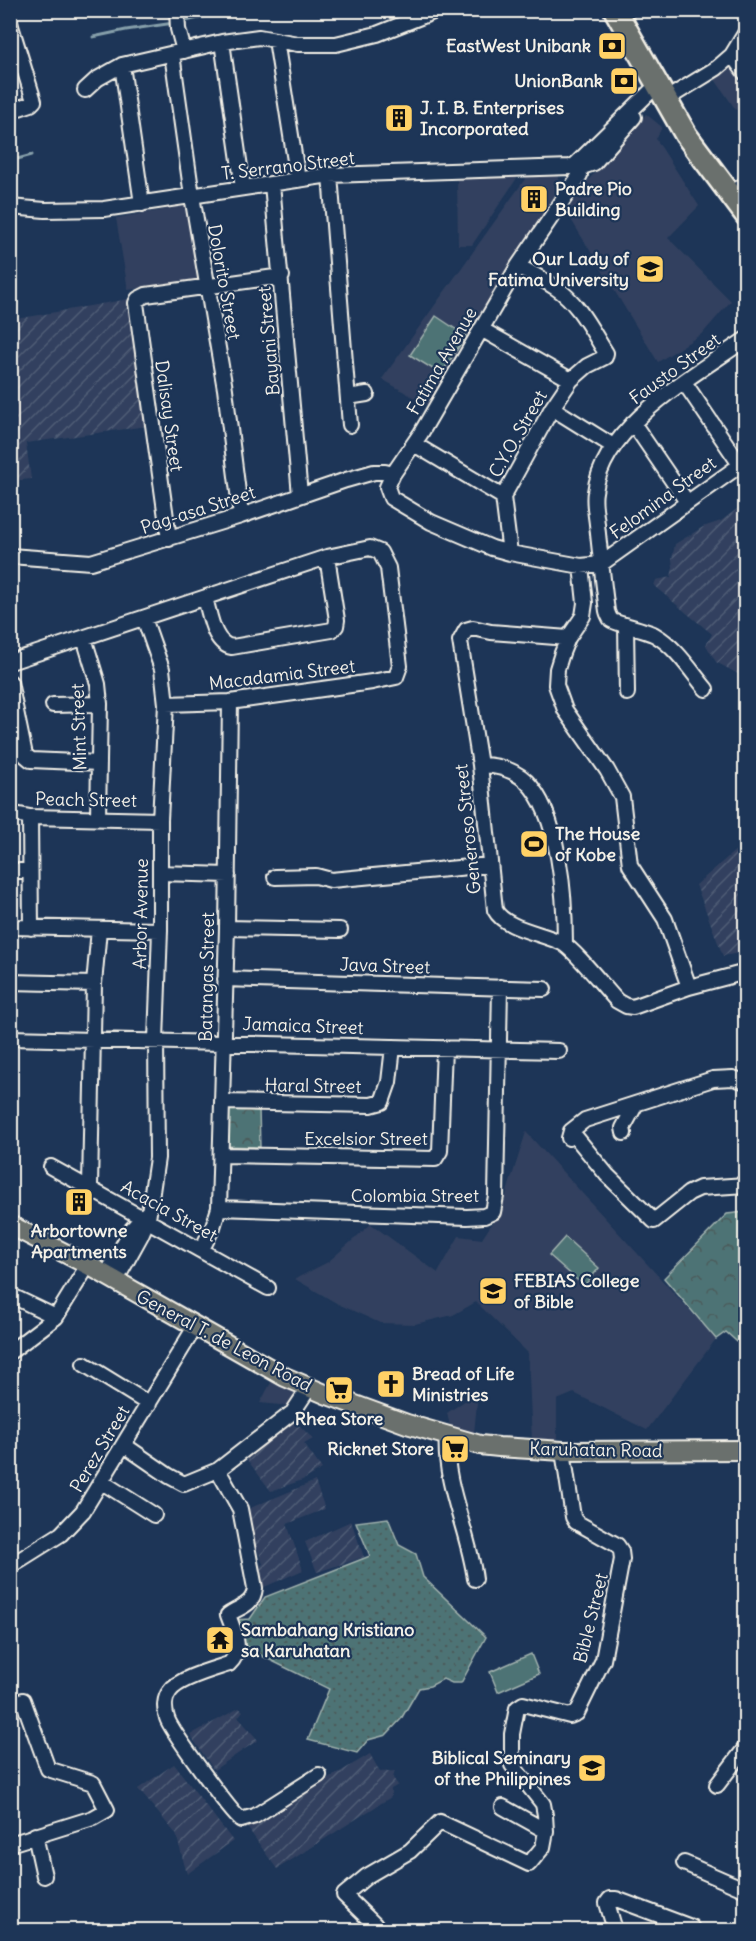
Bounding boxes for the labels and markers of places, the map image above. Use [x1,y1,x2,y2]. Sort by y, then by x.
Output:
bank icon: EastWest Unibank [596,30,628,62]
place label: EastWest Unibank [446,34,591,57]
bank icon: UnionBank [608,65,640,97]
place label: UnionBank [514,69,603,92]
place label: J. I. B. Enterprises Incorporated [420,96,564,140]
building icon: J. I. B. Enterprises Incorporated [383,102,415,134]
place label: Padre Pio Building [555,177,632,221]
building icon: Padre Pio Building [518,183,550,215]
place label: Our Lady of Fatima University [488,247,630,291]
school or university icon: Our Lady of Fatima University [634,253,666,285]
place label: The House of Kobe [555,822,641,866]
sports icon: The House of Kobe [518,828,550,860]
building icon: Arbortowne Apartments [63,1186,95,1218]
place label: Arbortowne Apartments [31,1219,128,1263]
place label: FEBIAS College of Bible [514,1269,640,1313]
school or university icon: FEBIAS College of Bible [477,1275,509,1307]
place label: Bread of Life Ministries [412,1362,515,1406]
church icon: Bread of Life Ministries [375,1368,407,1400]
supermarket icon: Rhea Store [323,1374,355,1406]
place label: Rhea Store [295,1407,384,1430]
supermarket icon: Ricknet Store [439,1433,471,1465]
place label: Ricknet Store [327,1437,434,1460]
place label: Sambahang Kristiano sa Karuhatan [241,1618,414,1662]
temple icon: Sambahang Kristiano sa Karuhatan [204,1624,236,1656]
place label: Biblical Seminary of the Philippines [432,1746,571,1790]
school or university icon: Biblical Seminary of the Philippines [576,1752,608,1784]

